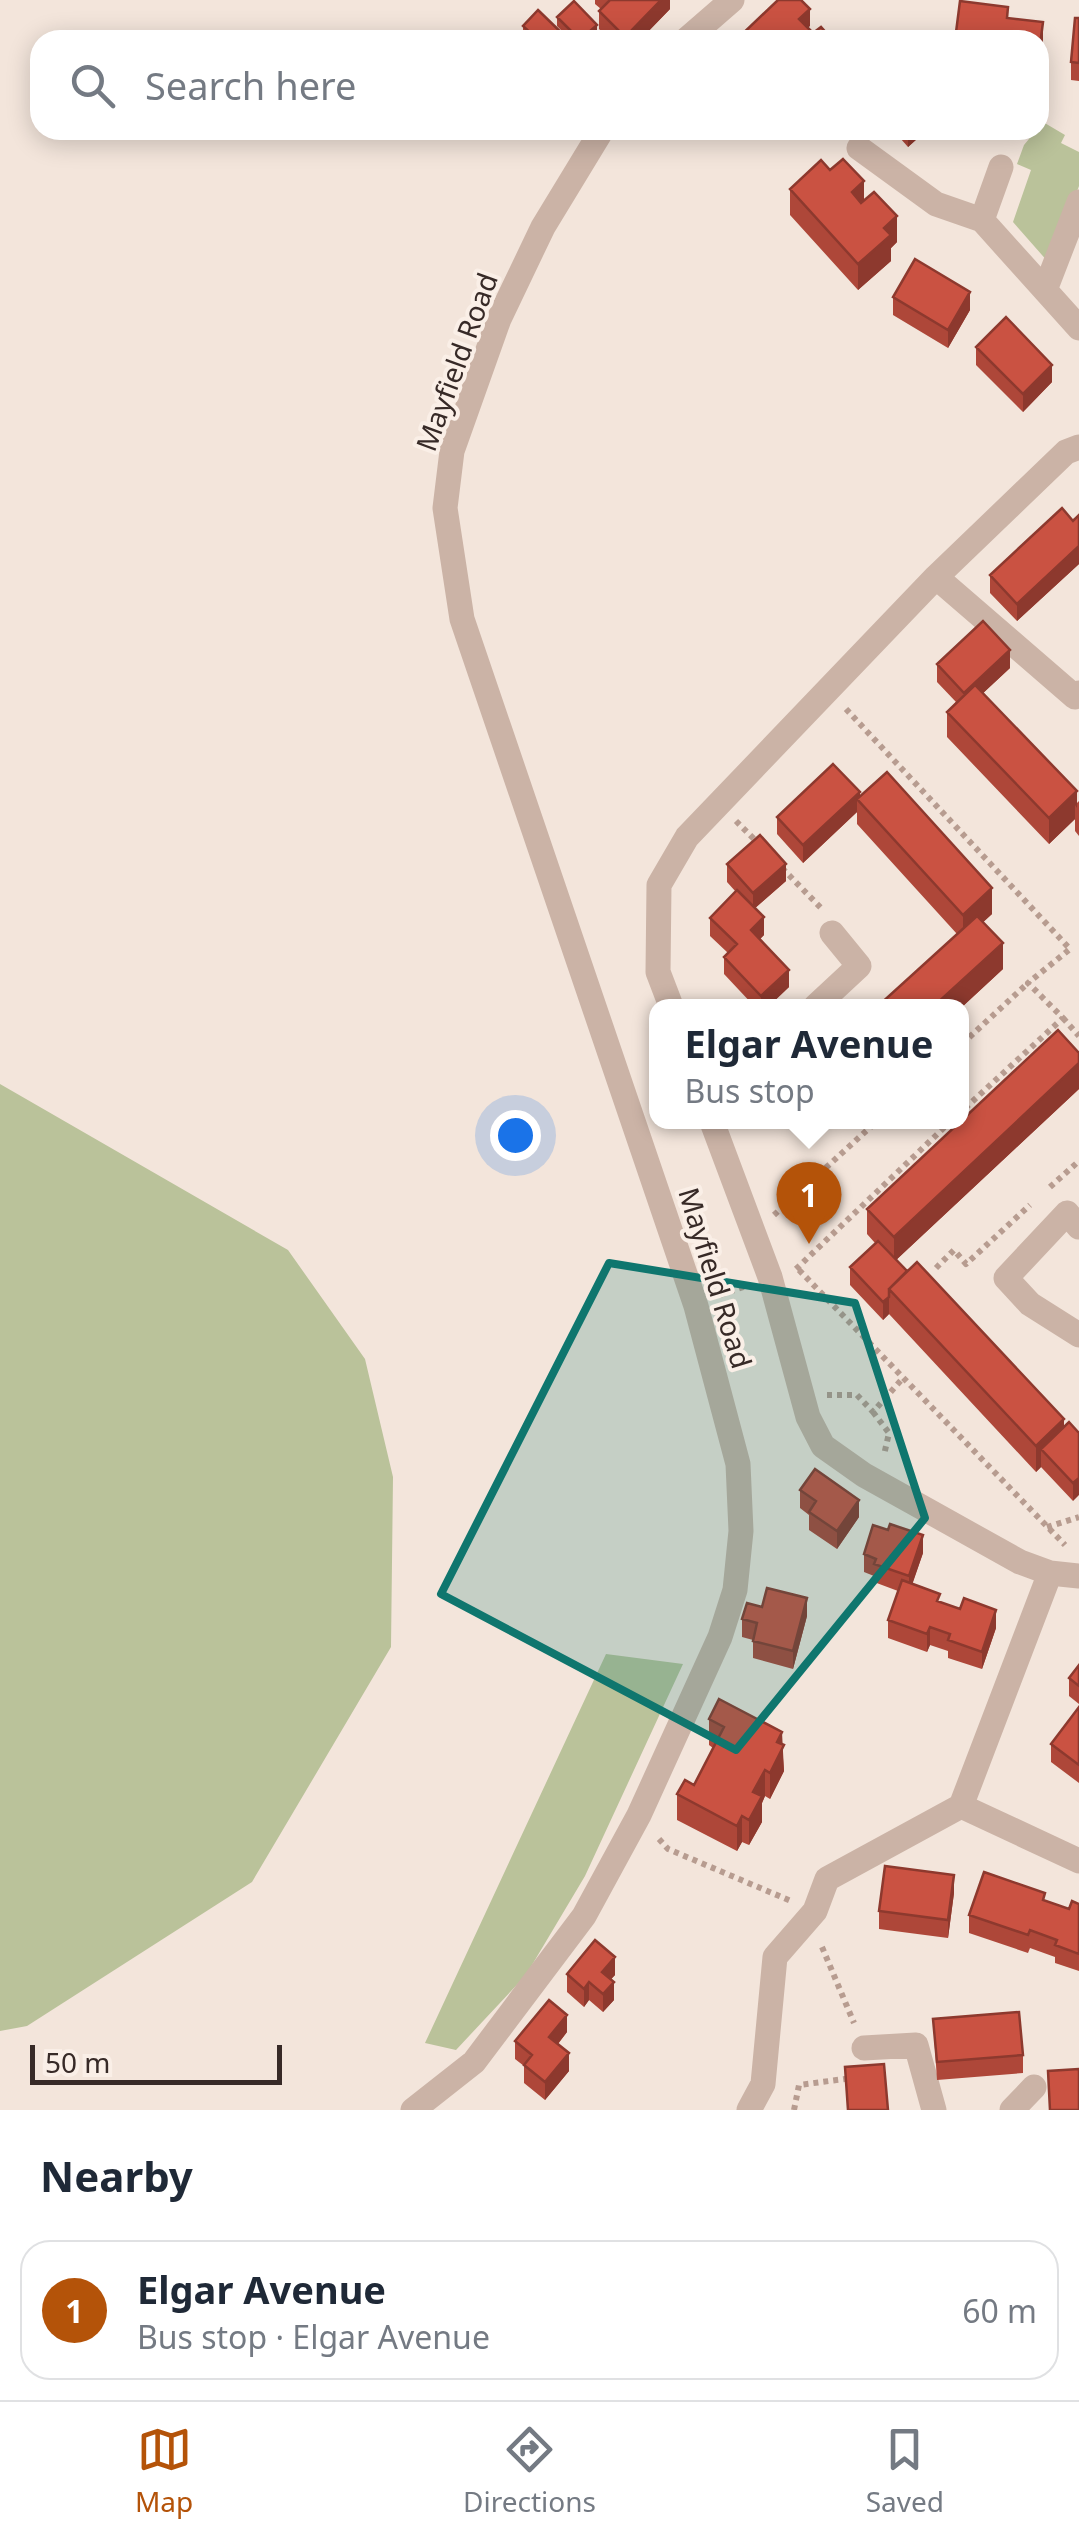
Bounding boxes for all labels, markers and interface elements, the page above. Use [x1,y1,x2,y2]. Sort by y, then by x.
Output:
search box [30,30,1049,140]
icon: search [65,58,120,113]
text: Search here [145,59,356,111]
street label: Mayfield Road [406,267,506,456]
popup [649,999,969,1129]
text: Elgar Avenue [684,1017,934,1069]
text: Bus stop [684,1069,815,1112]
your location [490,1110,541,1161]
pin: 1 [776,1162,842,1244]
street label: Mayfield Road [670,1183,761,1373]
scale bar [30,2040,282,2084]
text: 50 m [45,2043,111,2081]
text: Nearby [40,2147,193,2204]
text: Elgar Avenue [137,2263,386,2315]
text: 1 [65,2289,84,2332]
text: 60 m [962,2289,1037,2332]
text: Bus stop · Elgar Avenue [137,2315,490,2358]
tab: Map [135,2422,193,2520]
tab: Directions [463,2422,596,2520]
tab: Saved [866,2422,944,2520]

